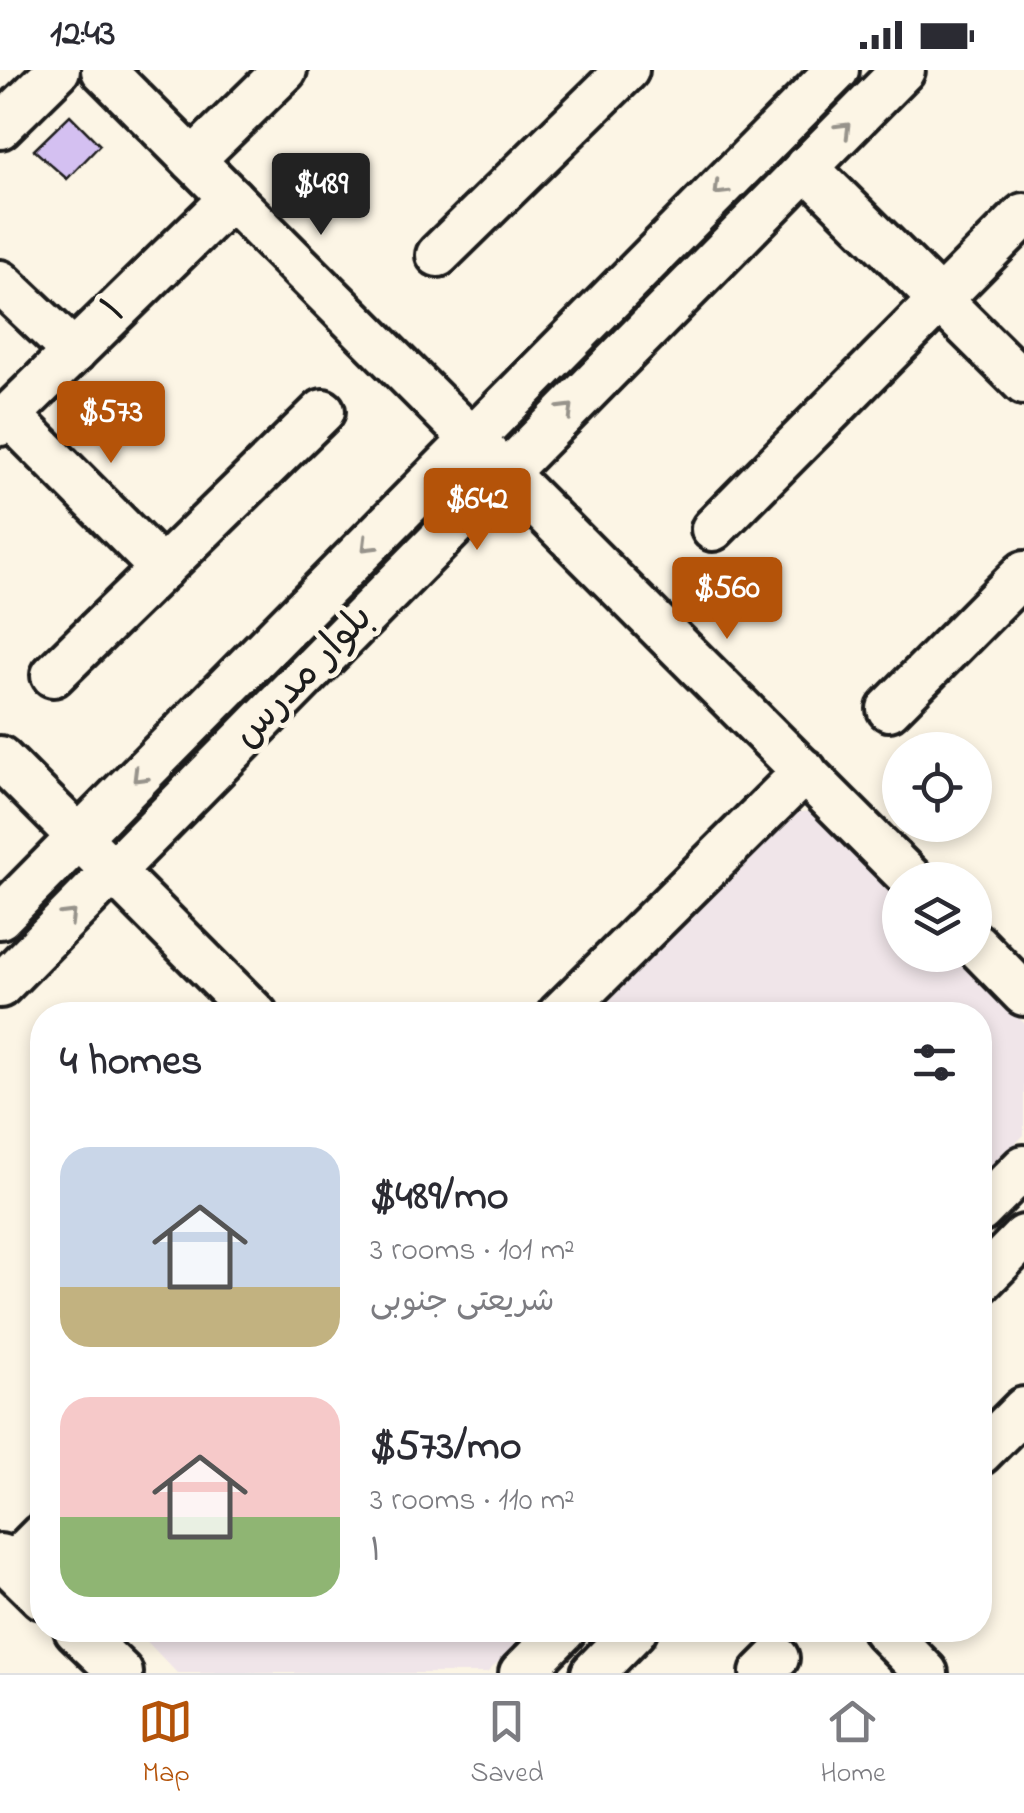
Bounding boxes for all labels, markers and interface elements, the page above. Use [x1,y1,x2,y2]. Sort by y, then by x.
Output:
text: 12:43 [50,7,116,63]
one-way arrow [832,123,850,141]
pin: $489 [262,153,380,238]
text: $489 [294,162,348,209]
one-way arrow [713,178,731,196]
street label: ۱ [89,285,141,337]
pin: $573 [52,381,170,466]
text: $573 [79,390,143,437]
one-way arrow [555,404,573,422]
pin: $642 [418,468,536,553]
text: $642 [446,477,508,524]
one-way arrow [362,533,380,551]
pin: $560 [668,557,786,642]
text: $560 [694,566,760,613]
street label: بلوار مدرس [220,591,388,763]
map controls [882,732,992,972]
button: locate [882,732,992,842]
one-way arrow [133,764,151,782]
button: layers [882,862,992,972]
one-way arrow [57,910,75,928]
text: 4 homes [60,1032,202,1093]
icon: filters [907,1035,962,1090]
text: $489/mo [370,1167,509,1228]
icon: home [140,1187,260,1307]
text: 3 rooms · 101 m² [370,1228,575,1275]
text: شریعتی جنوبی [370,1279,554,1326]
text: $573/mo [370,1417,522,1478]
icon: home [140,1437,260,1557]
text: 3 rooms · 110 m² [370,1478,575,1525]
text: ۱ [370,1529,382,1576]
tab: Map [138,1694,193,1795]
tab: Saved [470,1694,543,1795]
tab: Home [820,1694,886,1795]

